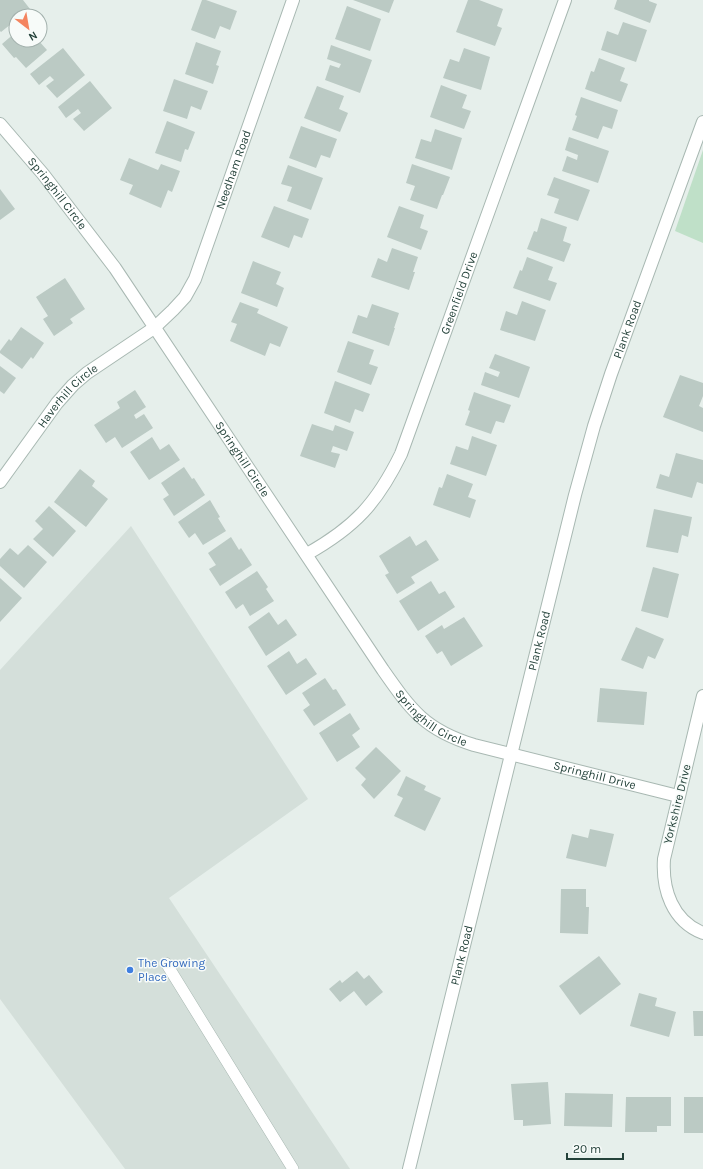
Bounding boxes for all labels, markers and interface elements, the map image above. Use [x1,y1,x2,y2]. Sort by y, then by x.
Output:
north arrow [8,8,48,48]
text: N [26,29,40,44]
street label: Needham Road [213,128,254,211]
street label: Springhill Circle [25,154,90,232]
street label: Greenfield Drive [438,250,480,336]
street label: Plank Road [610,298,644,360]
street label: Haverhill Circle [35,361,100,430]
street label: Springhill Circle [212,419,273,499]
street label: Plank Road [525,609,553,672]
street label: Springhill Circle [392,687,469,749]
street label: Springhill Drive [552,758,638,792]
street label: Yorkshire Drive [660,763,694,845]
street label: Plank Road [448,924,476,987]
place label: The Growing Place [138,956,205,984]
marker: The Growing Place [125,965,135,975]
scale bar [567,1135,623,1161]
text: 20 m [573,1142,601,1156]

